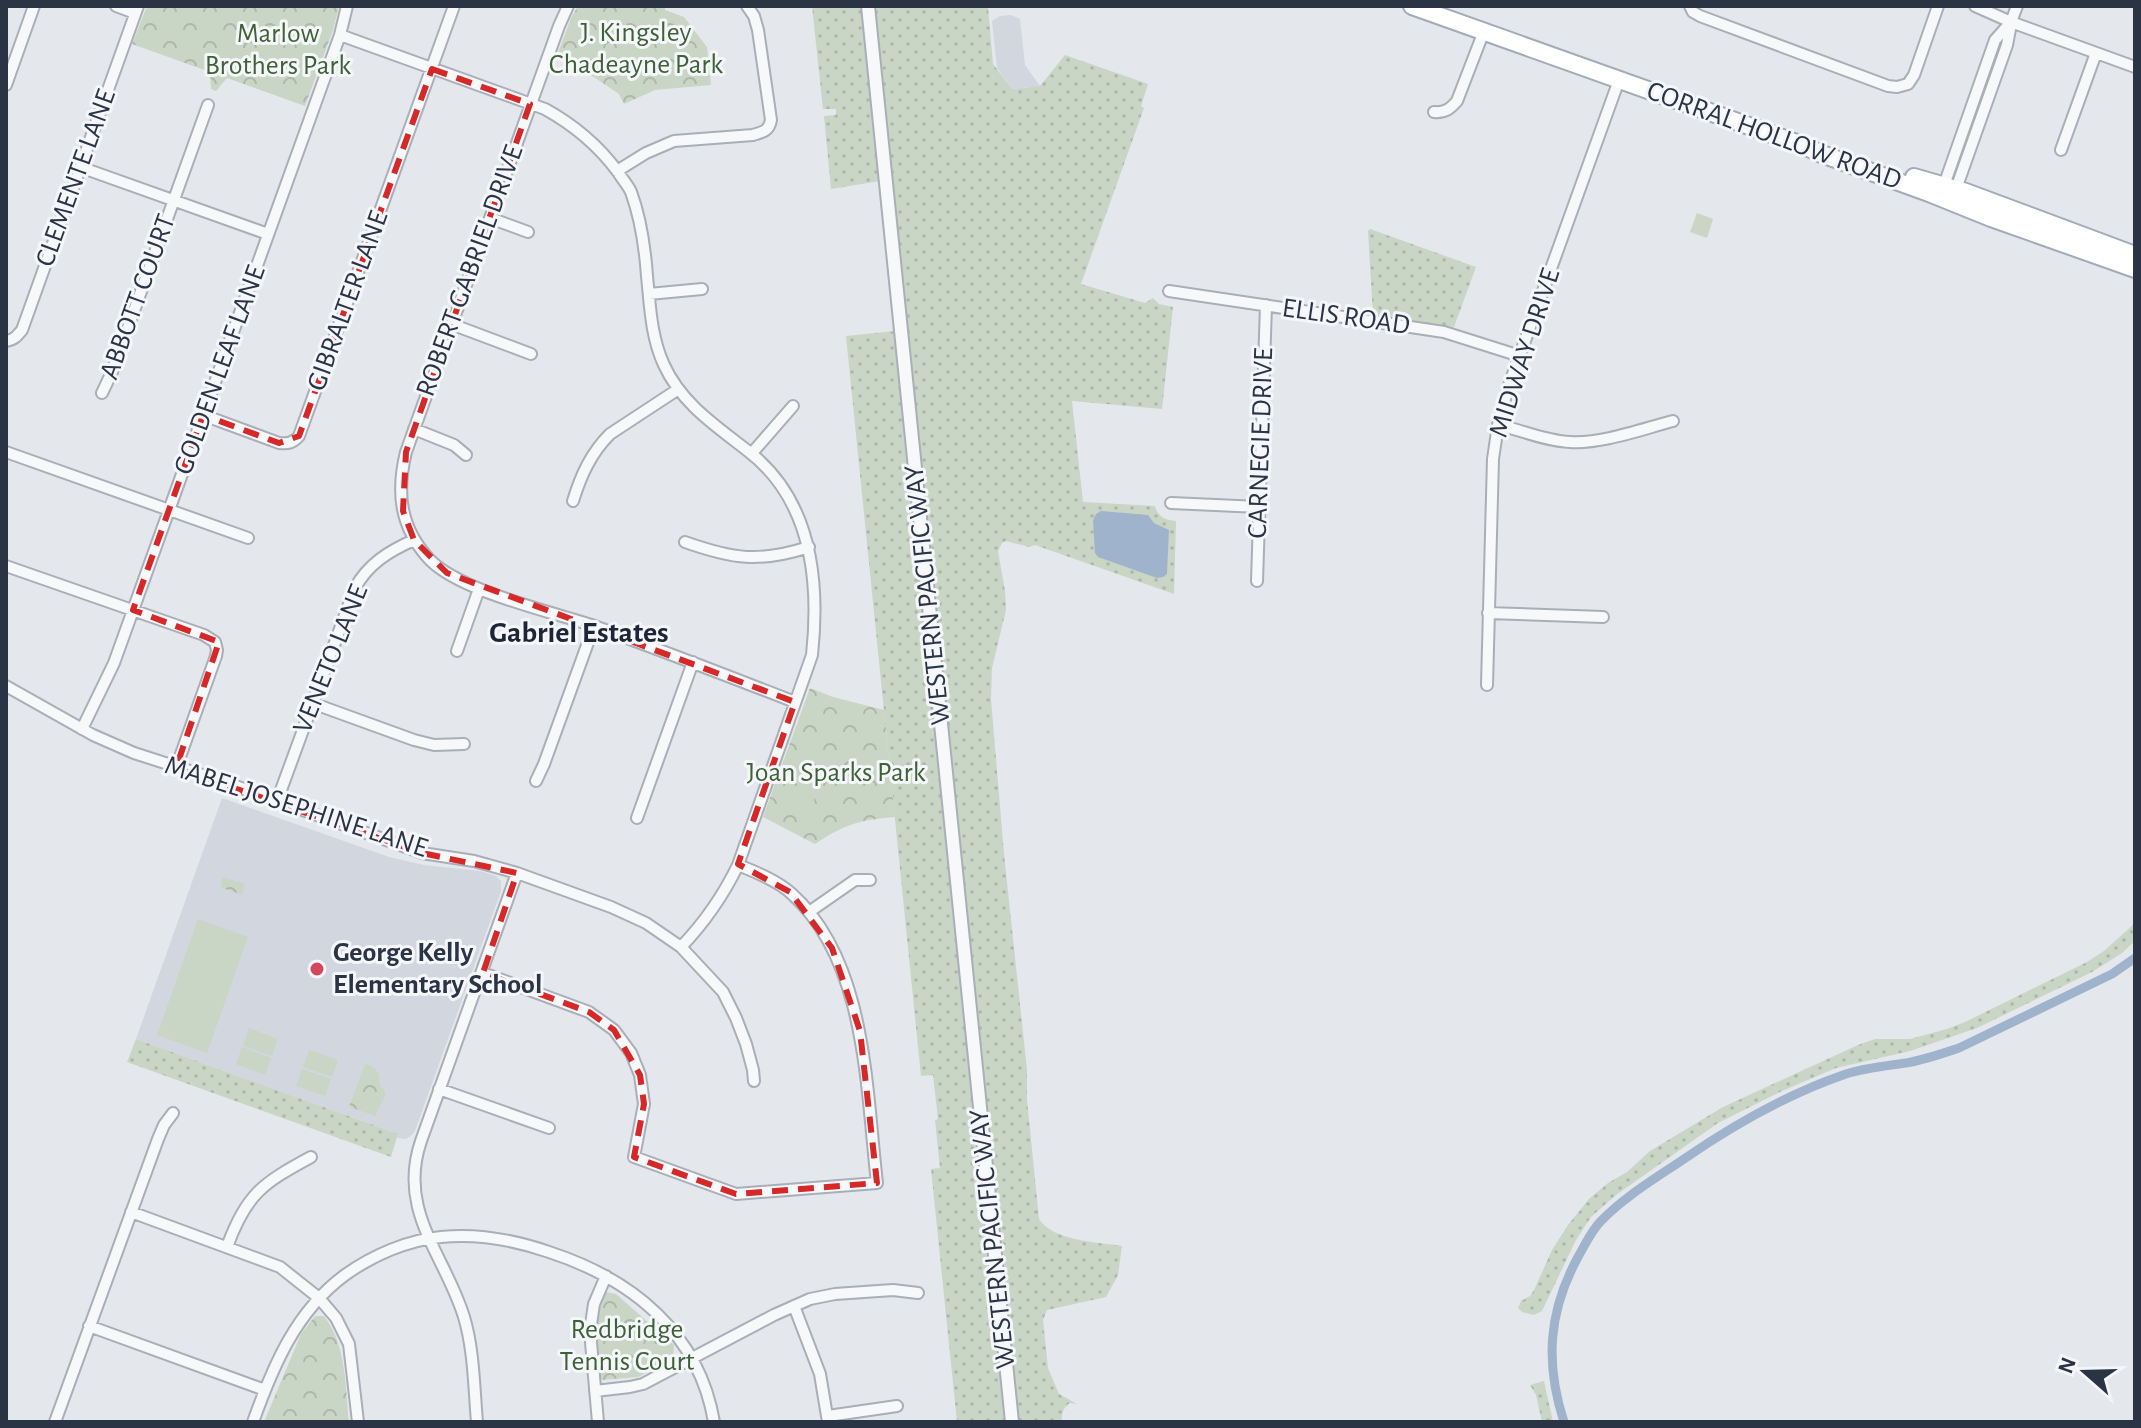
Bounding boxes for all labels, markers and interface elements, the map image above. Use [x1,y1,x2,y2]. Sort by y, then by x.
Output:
park label: J. Kingsley Chadeayne Park [549,19,723,79]
park label: Marlow Brothers Park [205,20,351,80]
street label: CORRAL HOLLOW ROAD [1643,77,1905,195]
street label: CLEMENTE LANE [31,86,121,270]
street label: ROBERT GABRIEL DRIVE [411,142,529,400]
street label: GIBRALTER LANE [302,207,394,395]
street label: ABBOTT COURT [95,211,181,383]
street label: GOLDEN LEAF LANE [169,262,271,478]
street label: MIDWAY DRIVE [1485,265,1565,441]
street label: ELLIS ROAD [1280,294,1412,340]
street label: CARNEGIE DRIVE [1244,347,1278,539]
street label: WESTERN PACIFIC WAY [900,463,956,726]
street label: VENETO LANE [289,581,373,737]
district label: Gabriel Estates [489,618,669,648]
street label: MABEL JOSEPHINE LANE [161,751,431,863]
park label: Joan Sparks Park [747,759,926,787]
place label: George Kelly Elementary School [333,939,542,999]
marker: George Kelly Elementary School [308,960,326,978]
street label: WESTERN PACIFIC WAY [965,1107,1021,1370]
park label: Redbridge Tennis Court [560,1316,694,1376]
north arrow [2045,1332,2125,1412]
text: N [2054,1355,2080,1376]

